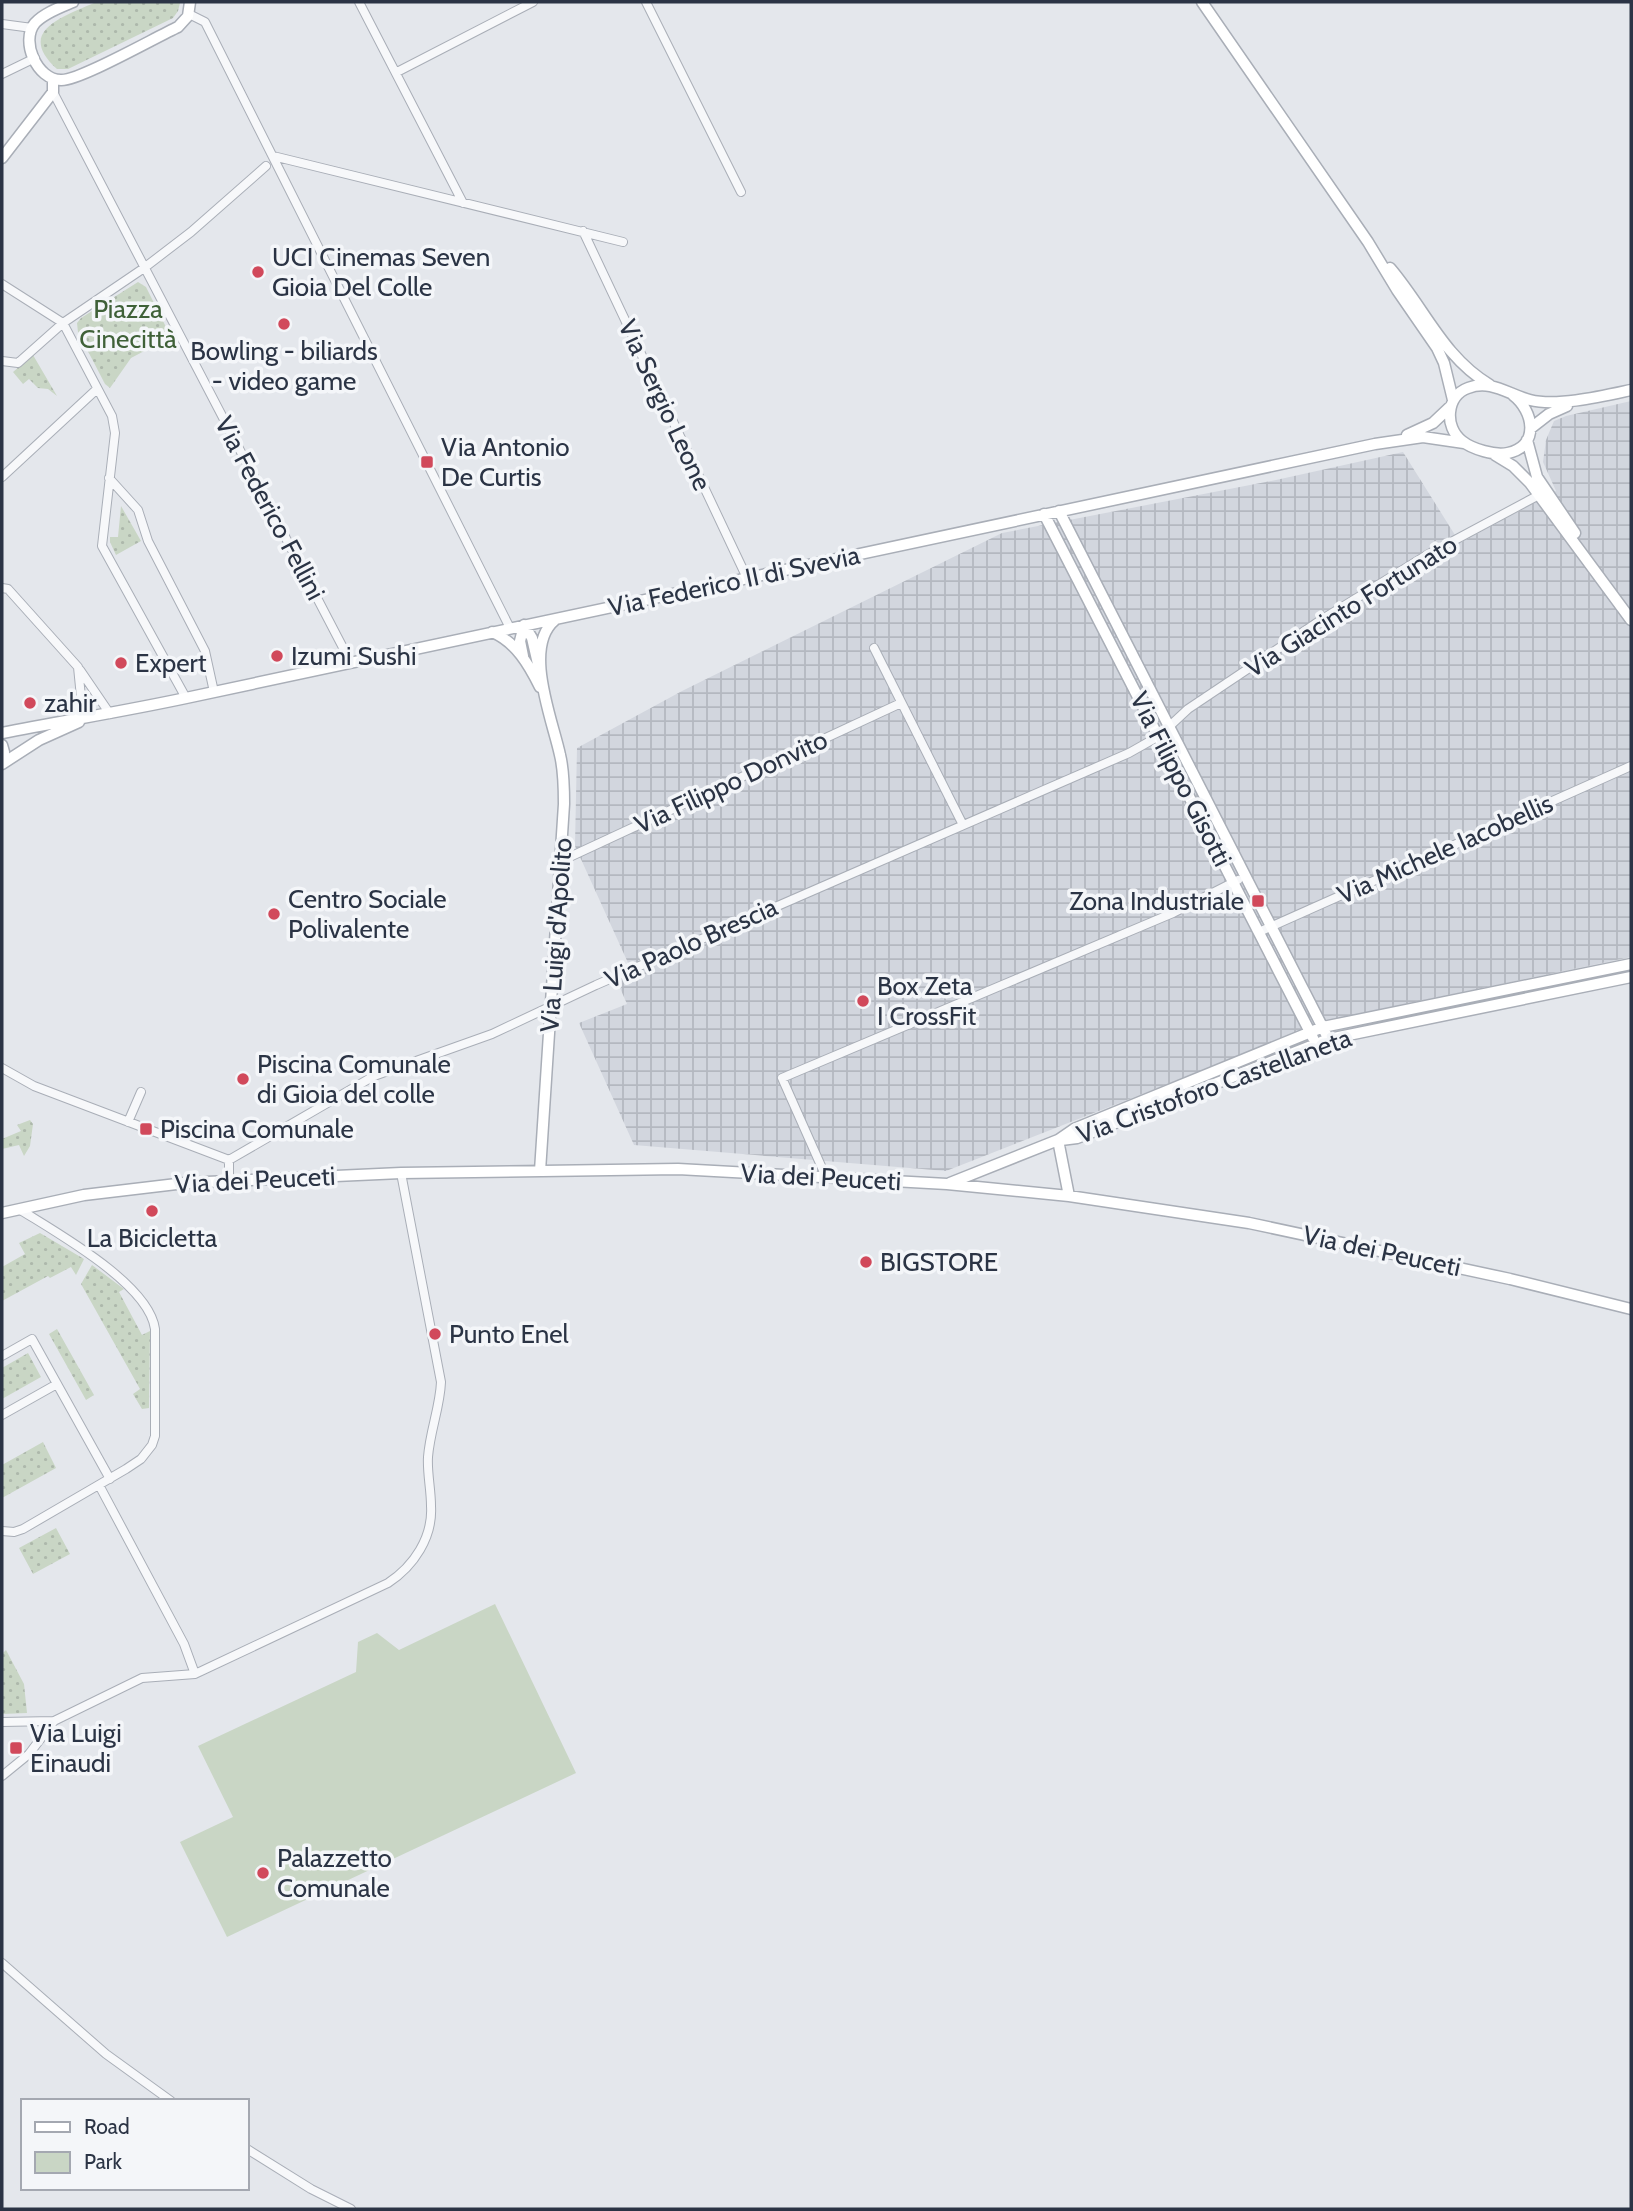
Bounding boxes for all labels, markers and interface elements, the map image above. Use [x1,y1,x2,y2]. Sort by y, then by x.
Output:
place label: UCI Cinemas Seven Gioia Del Colle [272,241,490,303]
marker: UCI Cinemas Seven Gioia Del Colle [250,264,266,280]
park label: Piazza Cinecittà [79,293,177,355]
street label: Via Sergio Leone [611,315,719,495]
marker: Bowling - biliards - video game [276,316,292,332]
place label: Bowling - biliards - video game [190,335,378,397]
street label: Via Federico Fellini [208,411,332,605]
place label: Via Antonio De Curtis [441,431,570,493]
marker: Via Antonio De Curtis [419,454,435,470]
street label: Via Giacinto Fortunato [1239,528,1463,684]
street label: Via Federico II di Svevia [605,539,863,623]
place label: Izumi Sushi [291,640,416,672]
place label: Expert [135,647,207,679]
marker: Izumi Sushi [269,648,285,664]
marker: Expert [113,655,129,671]
place label: zahir [44,687,97,719]
street label: Via Filippo Gisotti [1123,687,1239,871]
marker: zahir [22,695,38,711]
street label: Via Filippo Donvito [630,723,832,841]
street label: Via Michele Iacobellis [1332,787,1558,911]
street label: Via Luigi d'Apolito [533,837,579,1033]
place label: Centro Sociale Polivalente [288,883,447,945]
place label: Zona Industriale [1069,885,1244,917]
street label: Via Paolo Brescia [600,890,783,995]
marker: Zona Industriale [1250,893,1266,909]
marker: Centro Sociale Polivalente [266,906,282,922]
place label: Box Zeta I CrossFit [877,970,977,1032]
marker: Box Zeta I CrossFit [855,993,871,1009]
street label: Via Cristoforo Castellaneta [1072,1021,1356,1151]
place label: Piscina Comunale di Gioia del colle [257,1048,451,1110]
marker: Piscina Comunale di Gioia del colle [235,1071,251,1087]
place label: Piscina Comunale [160,1113,354,1145]
marker: Piscina Comunale [138,1121,154,1137]
street label: Via dei Peuceti [740,1157,902,1197]
street label: Via dei Peuceti [174,1160,336,1200]
marker: La Bicicletta [144,1203,160,1219]
street label: Via dei Peuceti [1300,1219,1464,1283]
place label: La Bicicletta [87,1222,218,1254]
place label: BIGSTORE [880,1246,998,1278]
marker: BIGSTORE [858,1254,874,1270]
place label: Punto Enel [449,1318,569,1350]
marker: Punto Enel [427,1326,443,1342]
place label: Via Luigi Einaudi [30,1717,122,1779]
marker: Via Luigi Einaudi [8,1740,24,1756]
place label: Palazzetto Comunale [277,1842,392,1904]
marker: Palazzetto Comunale [255,1865,271,1881]
legend [21,2099,248,2190]
text: Road [84,2114,130,2139]
text: Park [84,2149,122,2174]

